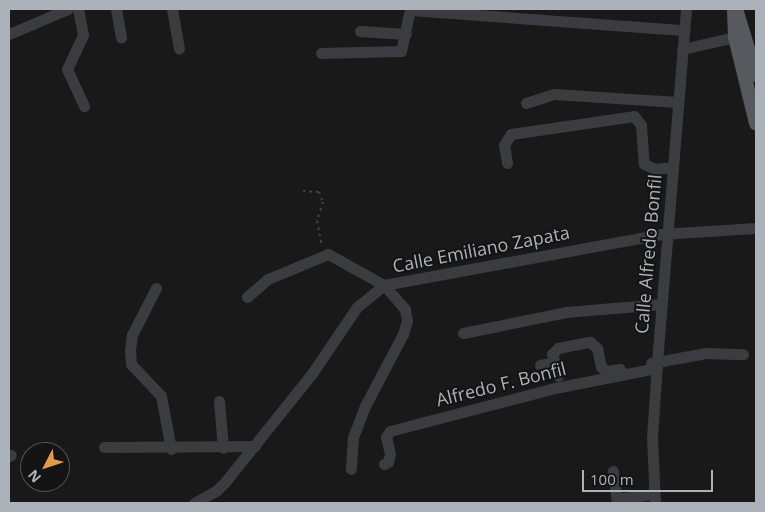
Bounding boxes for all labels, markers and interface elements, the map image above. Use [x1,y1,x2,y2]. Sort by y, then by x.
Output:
street label: Calle Alfredo Bonfil [630,173,666,335]
street label: Calle Emiliano Zapata [391,221,571,277]
street label: Alfredo F. Bonfil [434,357,568,411]
north arrow [20,442,70,492]
scale bar [585,460,716,492]
text: N [23,466,45,487]
text: 100 m [590,469,634,489]

